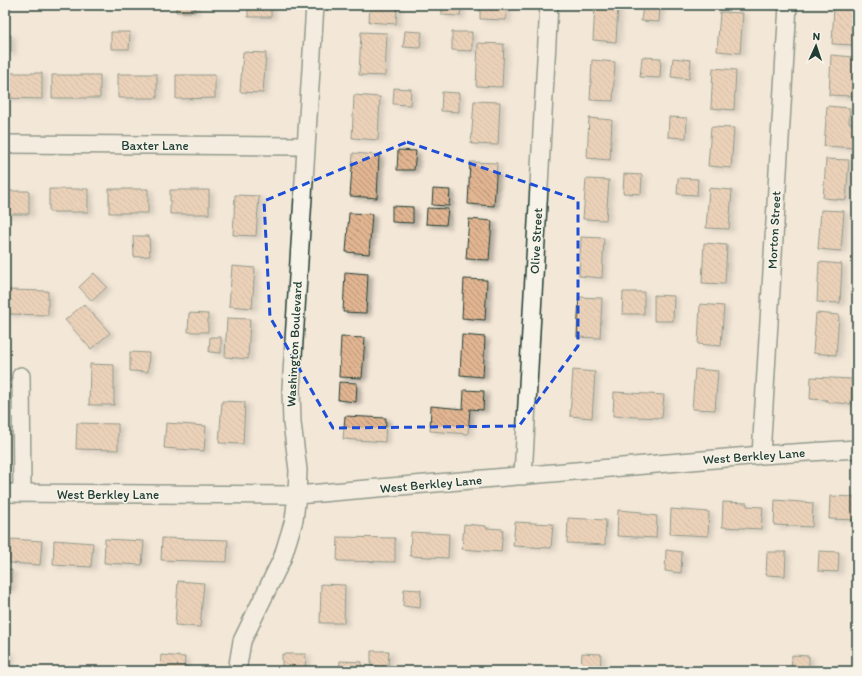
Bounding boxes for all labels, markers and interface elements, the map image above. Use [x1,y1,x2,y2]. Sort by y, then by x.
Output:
north arrow [796,26,836,66]
text: N [812,30,821,43]
street label: Baxter Lane [121,138,189,153]
street label: Morton Street [764,190,784,269]
street label: Olive Street [527,207,545,274]
street label: Washington Boulevard [283,281,305,407]
street label: West Berkley Lane [702,445,806,467]
street label: West Berkley Lane [379,472,483,496]
street label: West Berkley Lane [57,487,159,502]

